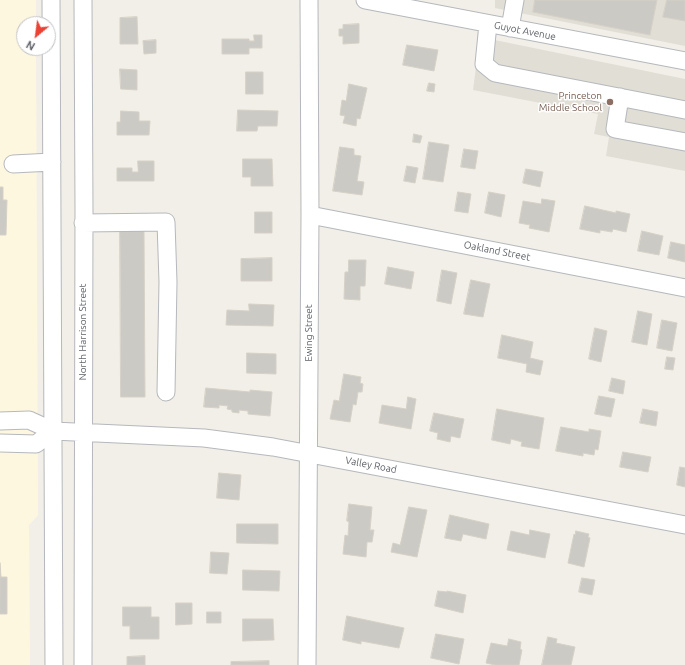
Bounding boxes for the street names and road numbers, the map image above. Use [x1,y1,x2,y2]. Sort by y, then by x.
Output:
street label: Guyot Avenue [493,19,557,43]
street label: Oakland Street [463,239,531,263]
street label: North Harrison Street [77,284,89,380]
street label: Ewing Street [303,304,315,362]
street label: Valley Road [344,454,398,476]

